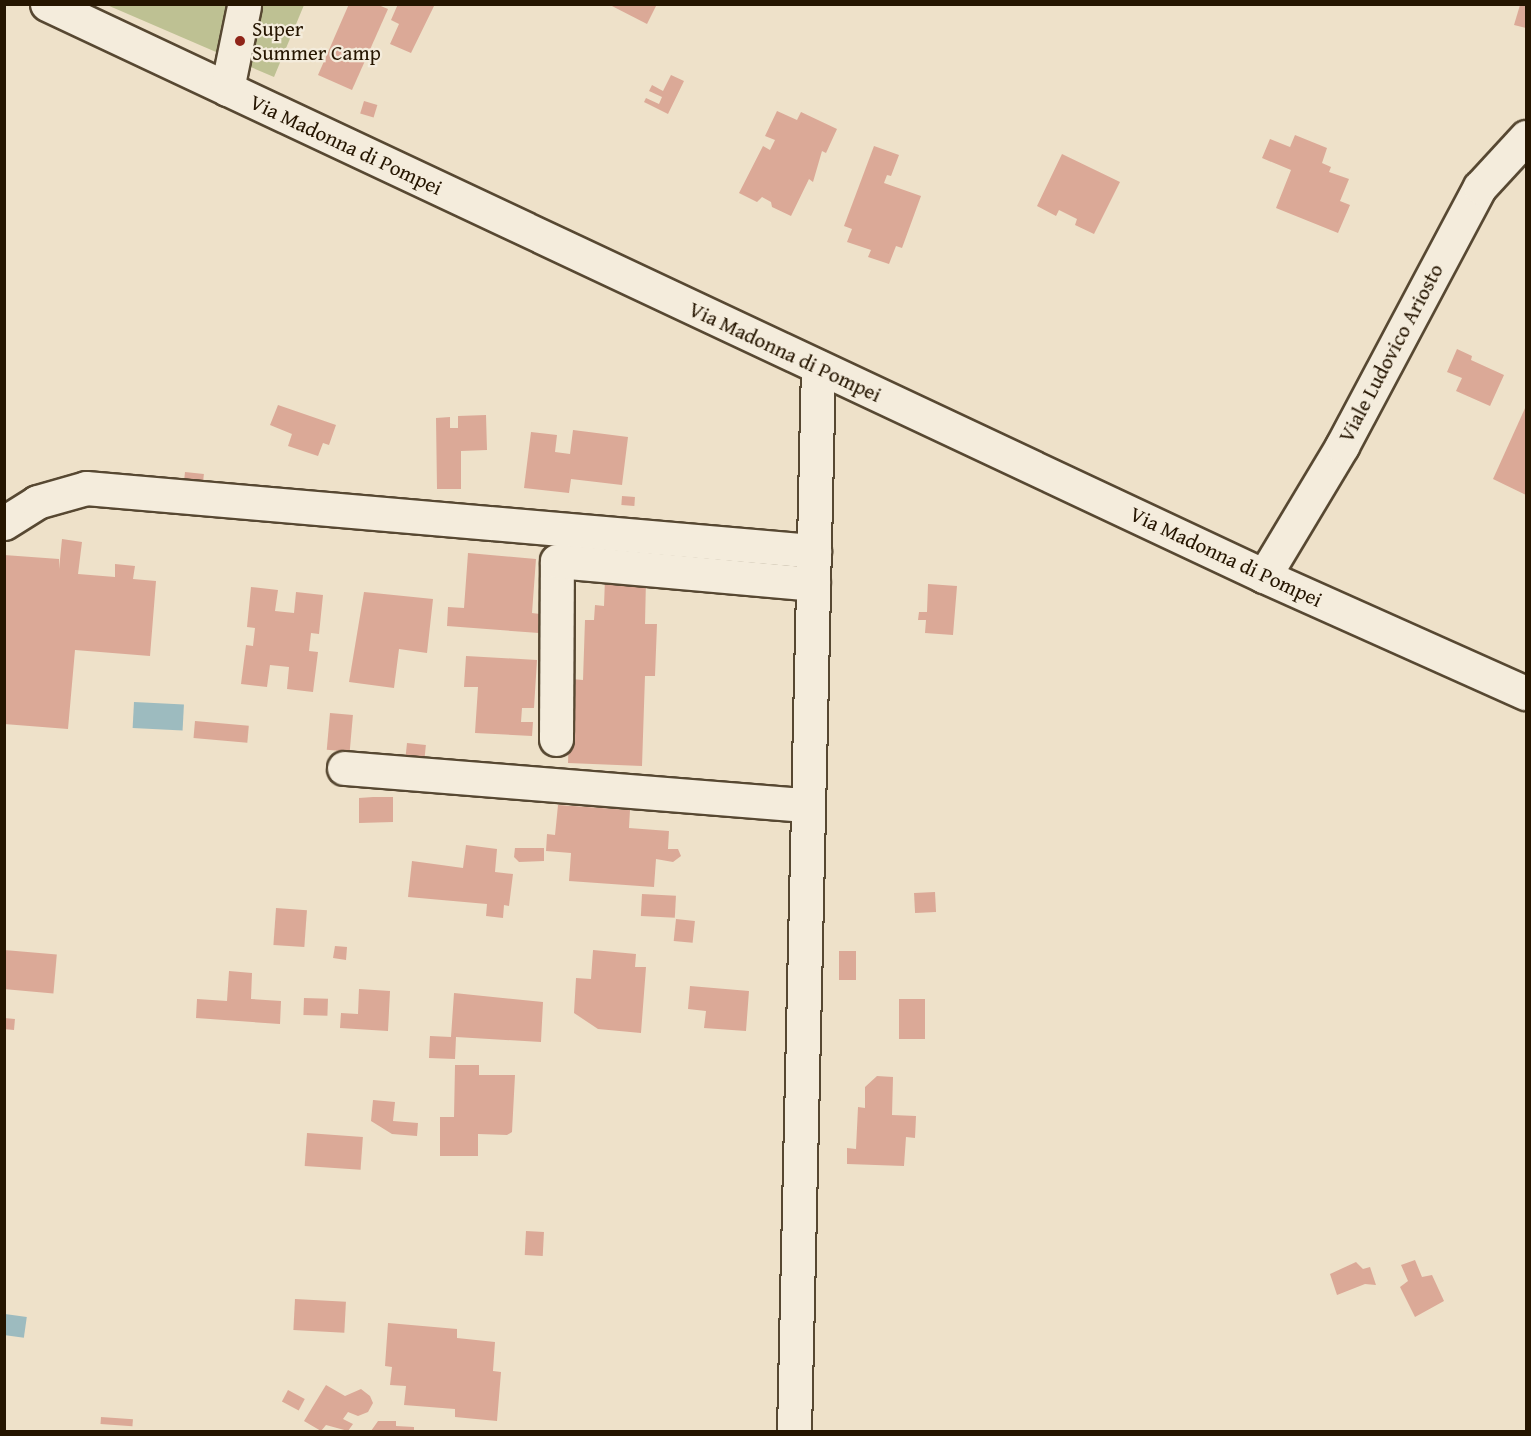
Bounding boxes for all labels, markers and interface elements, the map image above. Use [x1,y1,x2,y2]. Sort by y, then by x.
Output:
place label: Super Summer Camp [252,16,381,66]
marker: Super Summer Camp [233,34,247,48]
street label: Via Madonna di Pompei [246,89,446,201]
street label: Viale Ludovico Ariosto [1333,259,1449,447]
street label: Via Madonna di Pompei [685,296,885,408]
street label: Via Madonna di Pompei [1126,501,1326,613]

